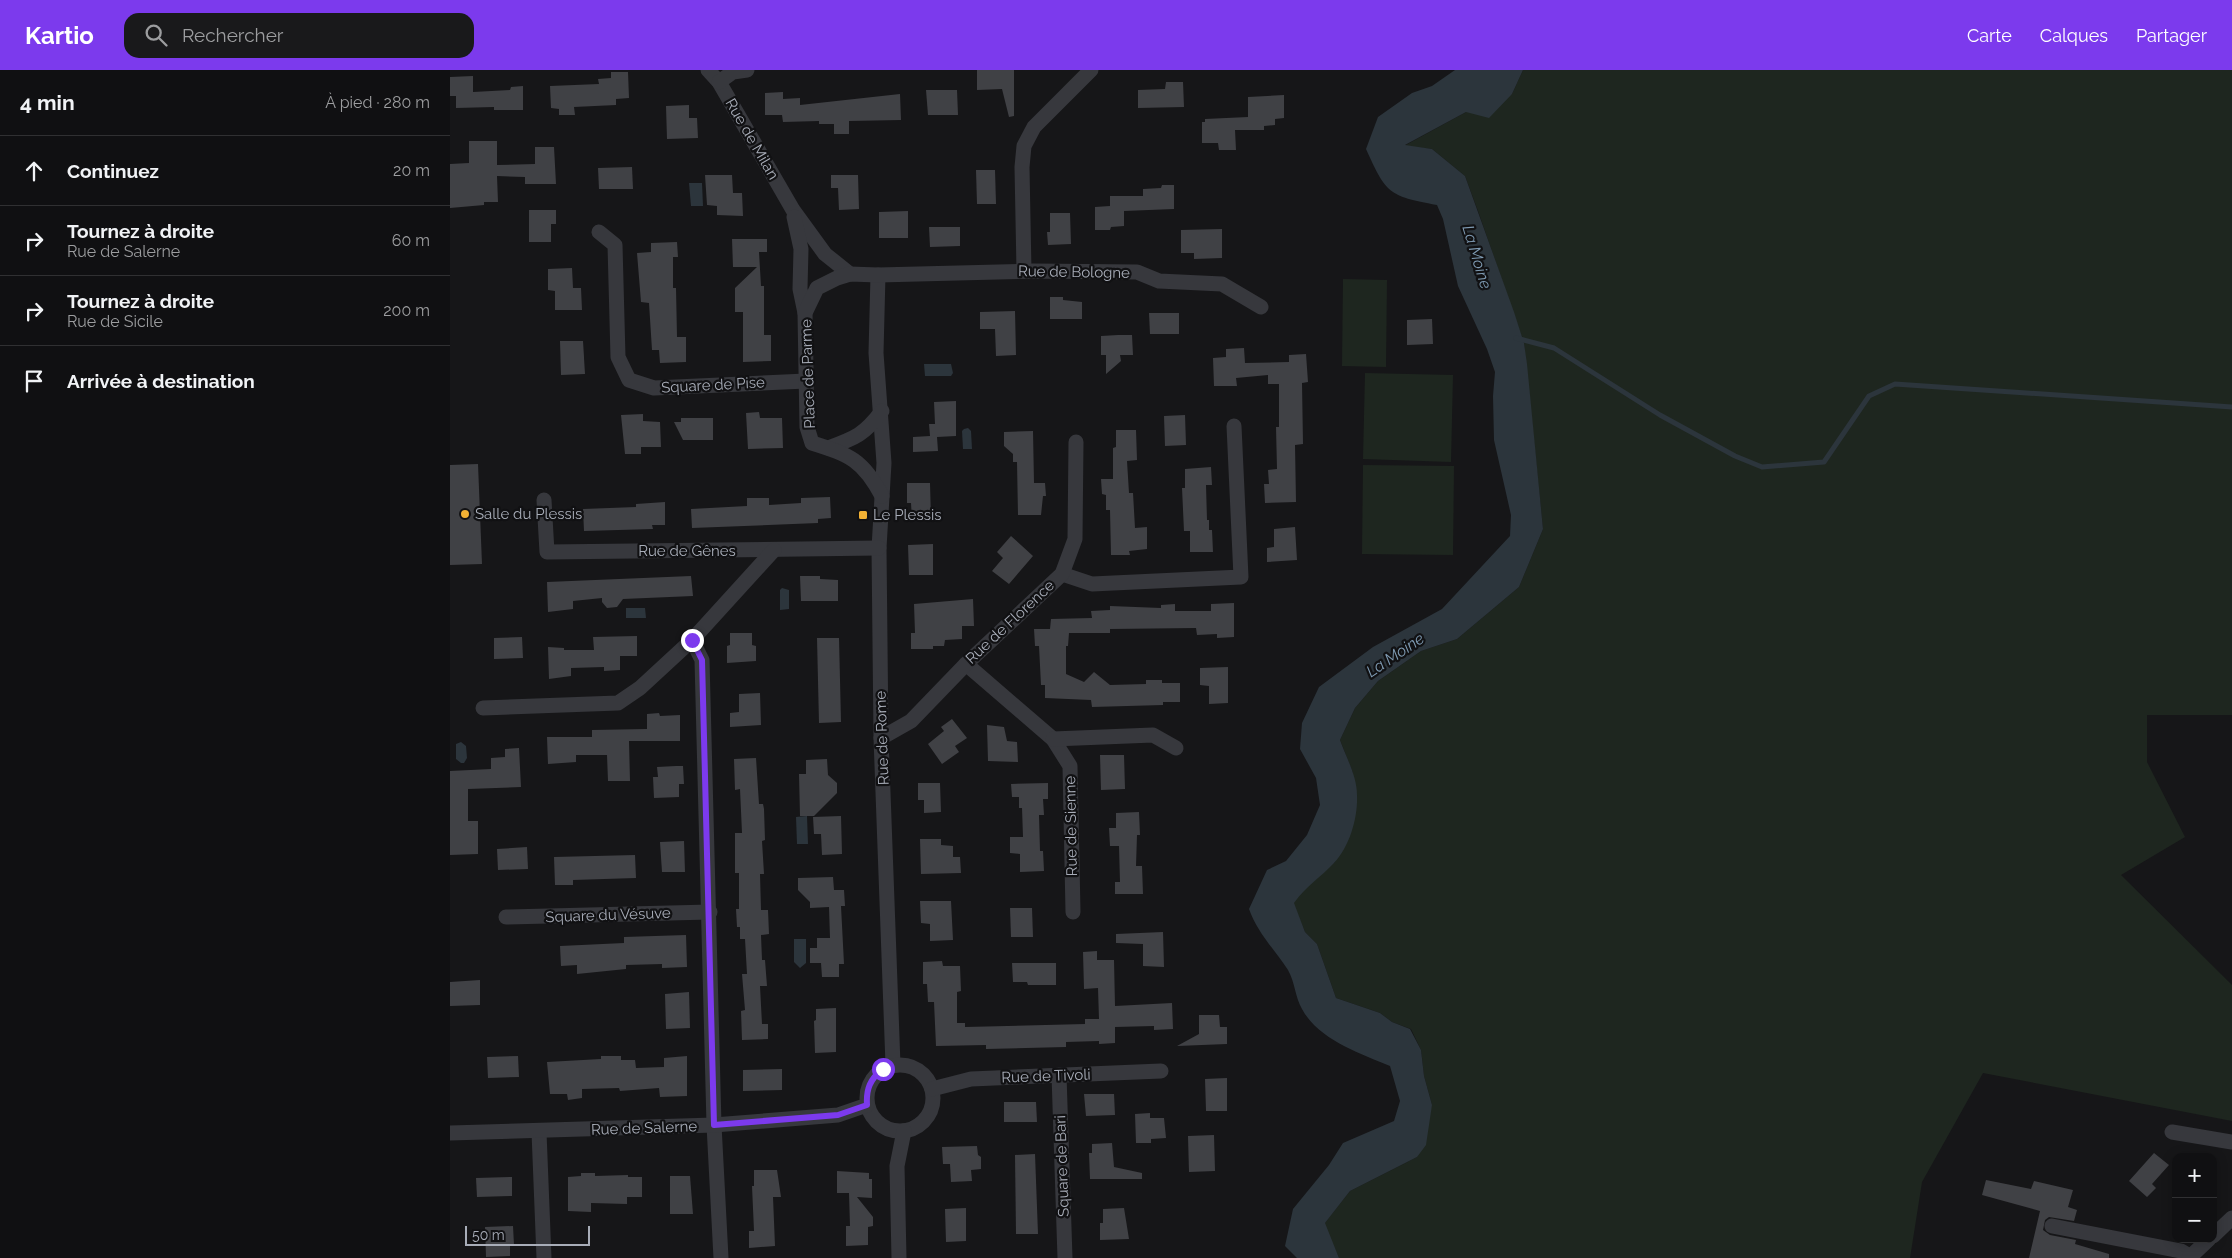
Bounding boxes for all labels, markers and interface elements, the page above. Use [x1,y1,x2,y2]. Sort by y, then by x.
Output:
search box [124,13,474,58]
text: Kartio [25,21,94,50]
icon: search [142,21,170,49]
text: Rechercher [182,24,284,46]
text: Carte [1967,25,2012,46]
text: Calques [2040,25,2108,46]
text: Partager [2136,25,2207,46]
text: 4 min [20,90,75,115]
text: À pied · 280 m [325,93,430,112]
street label: Rue de Milan [722,95,782,183]
icon: ahead [20,157,48,185]
text: Continuez [67,160,159,182]
text: 20 m [393,161,430,180]
text: Tournez à droite [67,220,214,242]
water label: La Moine [1458,223,1496,292]
icon: right [20,227,48,255]
text: 60 m [392,231,430,250]
text: Rue de Salerne [67,242,180,261]
street label: Rue de Bologne [1018,262,1130,282]
text: Tournez à droite [67,290,214,312]
icon: right [20,297,48,325]
text: 200 m [383,301,430,320]
text: Rue de Sicile [67,312,163,331]
street label: Place de Parme [797,319,819,429]
icon: arrive [20,367,48,395]
text: Arrivée à destination [67,370,255,392]
street label: Square de Pise [661,373,765,397]
place label: Salle du Plessis [475,505,582,523]
place label: Le Plessis [873,506,941,524]
marker: Salle du Plessis [459,508,471,520]
marker: Le Plessis [857,509,869,521]
street label: Rue de Gênes [638,542,736,560]
street label: Rue de Florence [962,576,1058,668]
route end [681,629,704,652]
water label: La Moine [1363,629,1428,681]
street label: Rue de Rome [871,690,893,785]
street label: Rue de Sienne [1061,775,1081,876]
street label: Square du Vésuve [545,904,671,926]
route start [872,1058,895,1081]
street label: Rue de Tivoli [1001,1065,1091,1087]
street label: Square de Bari [1051,1115,1073,1217]
street label: Rue de Salerne [591,1117,698,1139]
map controls [2172,1153,2217,1243]
button: + [2172,1153,2217,1198]
button: − [2172,1198,2217,1243]
scale bar [465,1223,590,1246]
text: 50 m [472,1227,505,1243]

